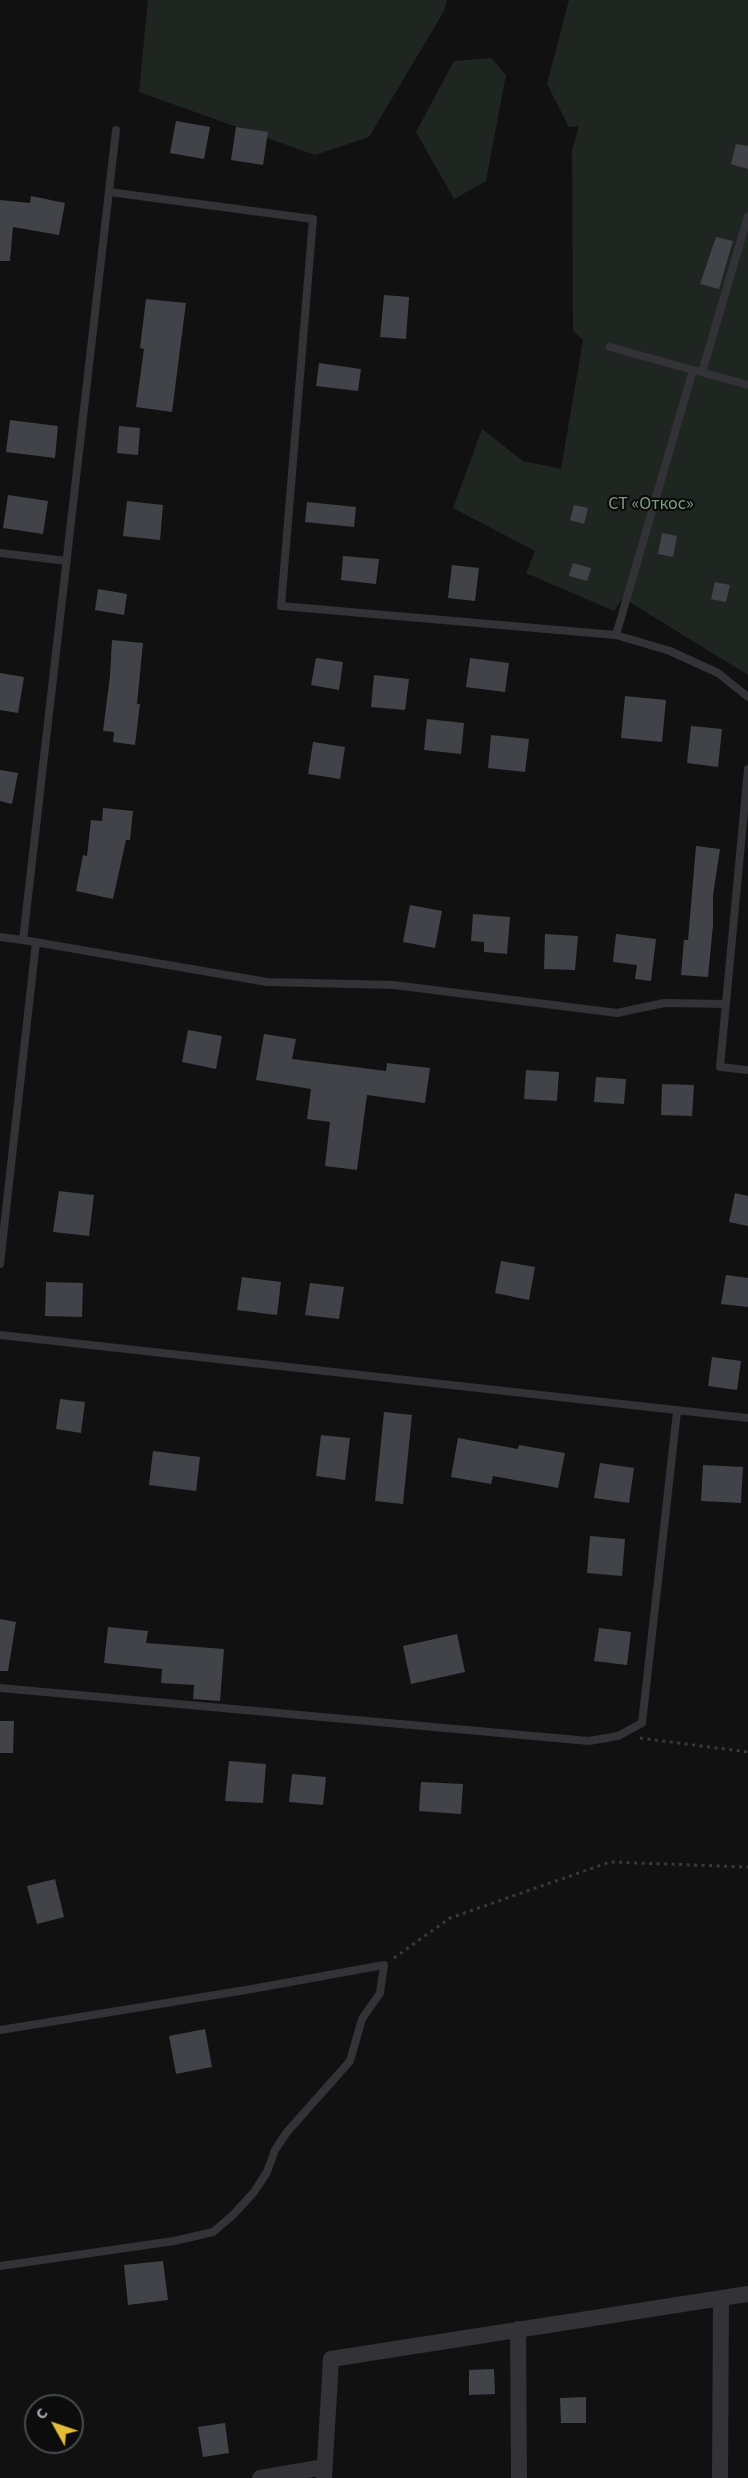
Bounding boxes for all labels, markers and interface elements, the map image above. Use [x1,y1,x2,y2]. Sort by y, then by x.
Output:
park label: СТ «Откос» [608,494,694,516]
north arrow [24,2394,84,2454]
text: С [30,2403,53,2424]

